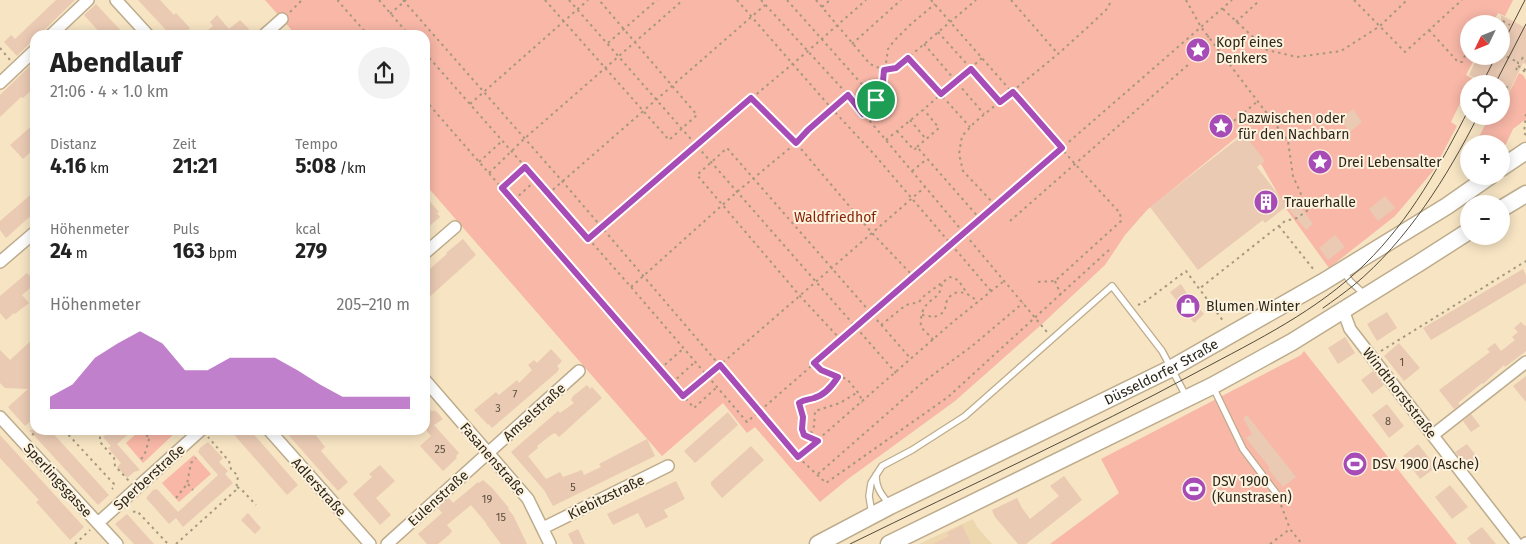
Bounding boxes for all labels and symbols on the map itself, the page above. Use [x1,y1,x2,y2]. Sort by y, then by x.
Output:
north arrow [1460,15,1510,65]
place label: Kopf eines Denkers [1216,34,1283,67]
place icon: Kopf eines Denkers [1185,37,1211,63]
pin [855,79,897,121]
place label: Dazwischen oder für den Nachbarn [1238,110,1349,143]
place icon: Dazwischen oder für den Nachbarn [1208,113,1234,139]
place icon: Drei Lebensalter [1307,149,1333,175]
place label: Drei Lebensalter [1338,154,1442,171]
building icon: Trauerhalle [1253,189,1279,215]
place label: Trauerhalle [1284,194,1356,211]
park label: Waldfriedhof [794,209,877,226]
shop icon: Blumen Winter [1175,293,1201,319]
place label: Blumen Winter [1206,298,1300,315]
street label: Düsseldorfer Straße [1102,335,1221,409]
street label: Windthorststraße [1359,345,1440,442]
house number: 1 [1400,356,1404,369]
street label: Amselstraße [500,380,569,445]
house number: 7 [513,388,518,401]
house number: 3 [495,402,501,415]
house number: 8 [1385,415,1391,428]
street label: Fasanenstraße [456,419,529,499]
street label: Sperlingsgasse [20,440,95,521]
street label: Sperberstraße [110,441,189,514]
house number: 25 [435,443,446,456]
sports icon: DSV 1900 (Asche) [1342,451,1368,477]
street label: Adlerstraße [288,454,349,520]
place label: DSV 1900 (Asche) [1372,456,1479,473]
street label: Eulenstraße [405,467,472,530]
street label: Kiebitzstraße [565,472,647,523]
place label: DSV 1900 (Kunstrasen) [1212,473,1292,506]
sports icon: DSV 1900 (Kunstrasen) [1181,476,1207,502]
house number: 5 [570,481,576,494]
house number: 19 [482,493,492,506]
house number: 15 [496,511,507,524]

